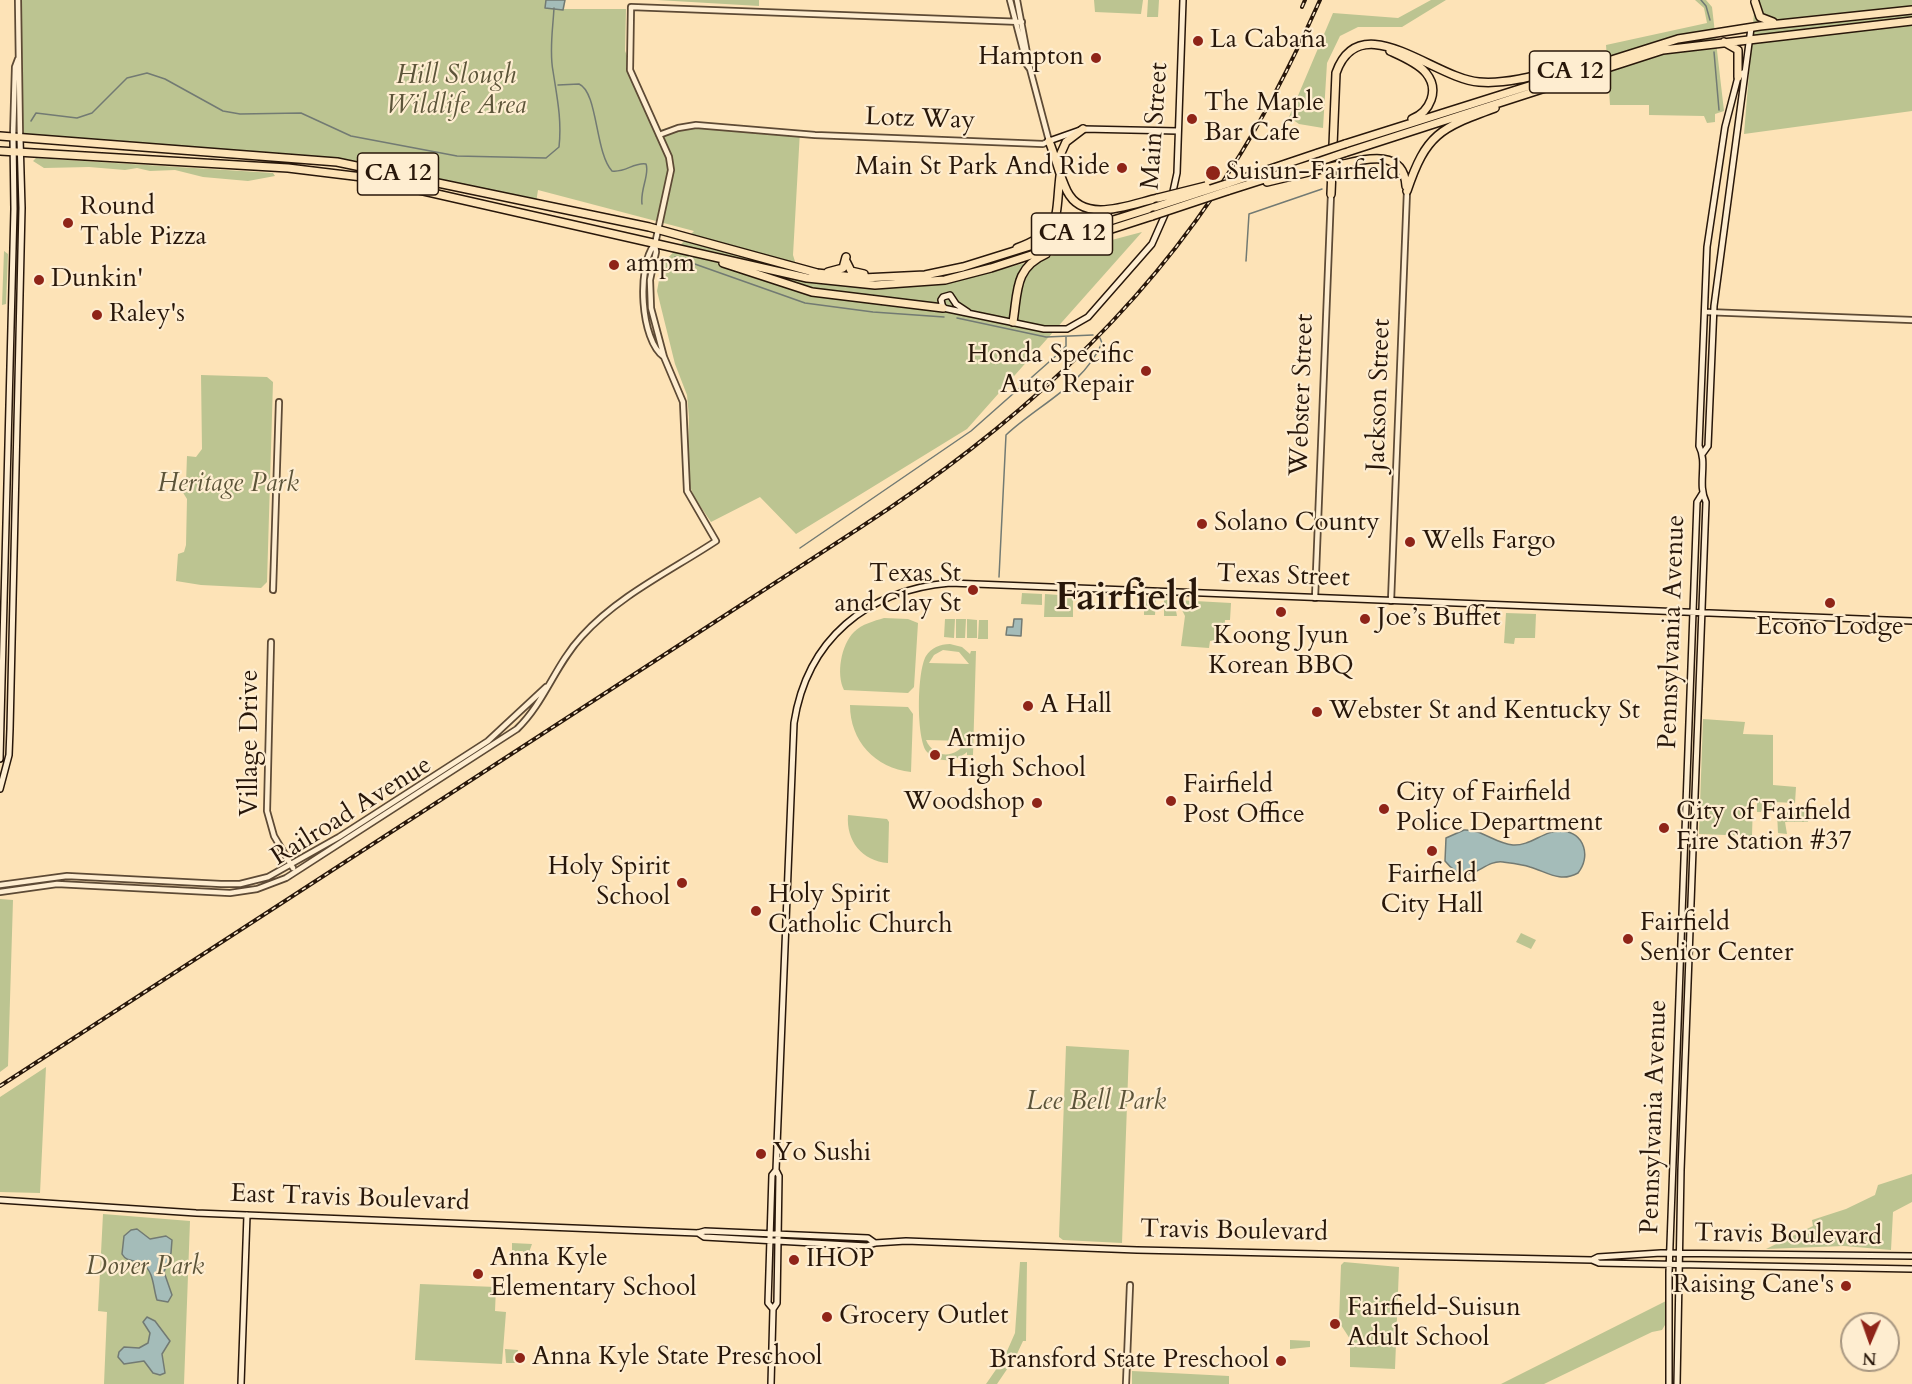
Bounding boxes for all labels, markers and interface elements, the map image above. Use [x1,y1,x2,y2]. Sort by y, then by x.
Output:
place label: La Cabaña [1210,25,1326,57]
marker: La Cabaña [1191,34,1205,48]
place label: Hampton [978,42,1084,74]
marker: Hampton [1089,51,1103,65]
road number: CA 12 [1530,51,1610,93]
park label: Hill Slough Wildlife Area [386,61,526,122]
street label: Main Street [1136,61,1176,191]
place label: The Maple Bar Cafe [1204,88,1324,150]
street label: Lotz Way [864,102,976,138]
marker: The Maple Bar Cafe [1185,112,1199,126]
place label: Main St Park And Ride [855,152,1110,184]
road number: CA 12 [358,153,438,195]
place label: Suisun-Fairfield [1226,157,1400,189]
marker: Main St Park And Ride [1115,161,1129,175]
marker: Suisun-Fairfield [1204,164,1222,182]
place label: Round Table Pizza [80,192,207,254]
road number: CA 12 [1032,213,1112,255]
marker: Round Table Pizza [61,216,75,230]
place label: ampm [626,249,695,281]
marker: ampm [607,258,621,272]
place label: Dunkin' [51,264,143,296]
marker: Dunkin' [32,273,46,287]
place label: Raley's [109,299,185,331]
marker: Raley's [90,308,104,322]
street label: Webster Street [1285,313,1321,477]
street label: Jackson Street [1362,318,1398,472]
place label: Honda Specific Auto Repair [967,340,1134,402]
marker: Honda Specific Auto Repair [1139,364,1153,378]
park label: Heritage Park [157,469,299,501]
place label: Solano County [1214,508,1380,540]
street label: Pennsylvania Avenue [1653,514,1693,750]
marker: Solano County [1195,517,1209,531]
place label: Wells Fargo [1422,526,1556,558]
marker: Wells Fargo [1403,535,1417,549]
place label: Texas St and Clay St [834,559,961,620]
street label: Texas Street [1216,559,1350,595]
district label: Fairfield [1055,577,1199,623]
marker: Texas St and Clay St [966,583,980,597]
marker: Econo Lodge [1823,596,1837,610]
place label: Joe’s Buffet [1377,603,1501,635]
marker: Koong Jyun Korean BBQ [1274,605,1288,619]
marker: Joe’s Buffet [1358,612,1372,626]
place label: Econo Lodge [1756,612,1904,644]
place label: Koong Jyun Korean BBQ [1208,621,1354,682]
street label: Village Drive [235,669,267,817]
place label: A Hall [1040,690,1112,722]
place label: Webster St and Kentucky St [1329,696,1640,728]
marker: A Hall [1021,699,1035,713]
marker: Webster St and Kentucky St [1310,705,1324,719]
place label: Armijo High School [947,724,1086,786]
marker: Armijo High School [928,748,942,762]
street label: Railroad Avenue [266,750,438,874]
place label: Fairfield Post Office [1183,770,1305,832]
place label: City of Fairfield Police Department [1396,778,1602,840]
place label: Woodshop [903,787,1025,819]
marker: Fairfield Post Office [1164,794,1178,808]
marker: Woodshop [1030,796,1044,810]
place label: City of Fairfield Fire Station #37 [1676,797,1852,858]
marker: City of Fairfield Police Department [1377,802,1391,816]
marker: City of Fairfield Fire Station #37 [1657,821,1671,835]
marker: Fairfield City Hall [1425,844,1439,858]
place label: Holy Spirit School [548,852,670,914]
place label: Fairfield City Hall [1381,860,1483,922]
marker: Holy Spirit School [675,876,689,890]
place label: Holy Spirit Catholic Church [768,880,952,942]
marker: Holy Spirit Catholic Church [749,904,763,918]
place label: Fairfield Senior Center [1640,908,1793,970]
marker: Fairfield Senior Center [1621,932,1635,946]
street label: Pennsylvania Avenue [1635,999,1675,1235]
park label: Lee Bell Park [1026,1087,1166,1119]
place label: Yo Sushi [773,1138,871,1170]
marker: Yo Sushi [754,1147,768,1161]
street label: East Travis Boulevard [230,1179,470,1219]
street label: Travis Boulevard [1140,1215,1328,1249]
street label: Travis Boulevard [1694,1219,1882,1253]
place label: Anna Kyle Elementary School [490,1243,697,1304]
place label: IHOP [806,1244,874,1276]
park label: Dover Park [86,1252,204,1284]
marker: IHOP [787,1253,801,1267]
marker: Anna Kyle Elementary School [471,1267,485,1281]
place label: Raising Cane's [1673,1270,1834,1302]
marker: Raising Cane's [1839,1279,1853,1293]
place label: Fairfield-Suisun Adult School [1347,1293,1521,1354]
place label: Grocery Outlet [839,1301,1009,1333]
marker: Grocery Outlet [820,1310,834,1324]
north arrow [1840,1312,1900,1372]
marker: Fairfield-Suisun Adult School [1328,1317,1342,1331]
place label: Anna Kyle State Preschool [532,1342,822,1374]
place label: Bransford State Preschool [989,1345,1269,1377]
text: N [1862,1347,1877,1369]
marker: Anna Kyle State Preschool [513,1351,527,1365]
marker: Bransford State Preschool [1274,1354,1288,1368]

